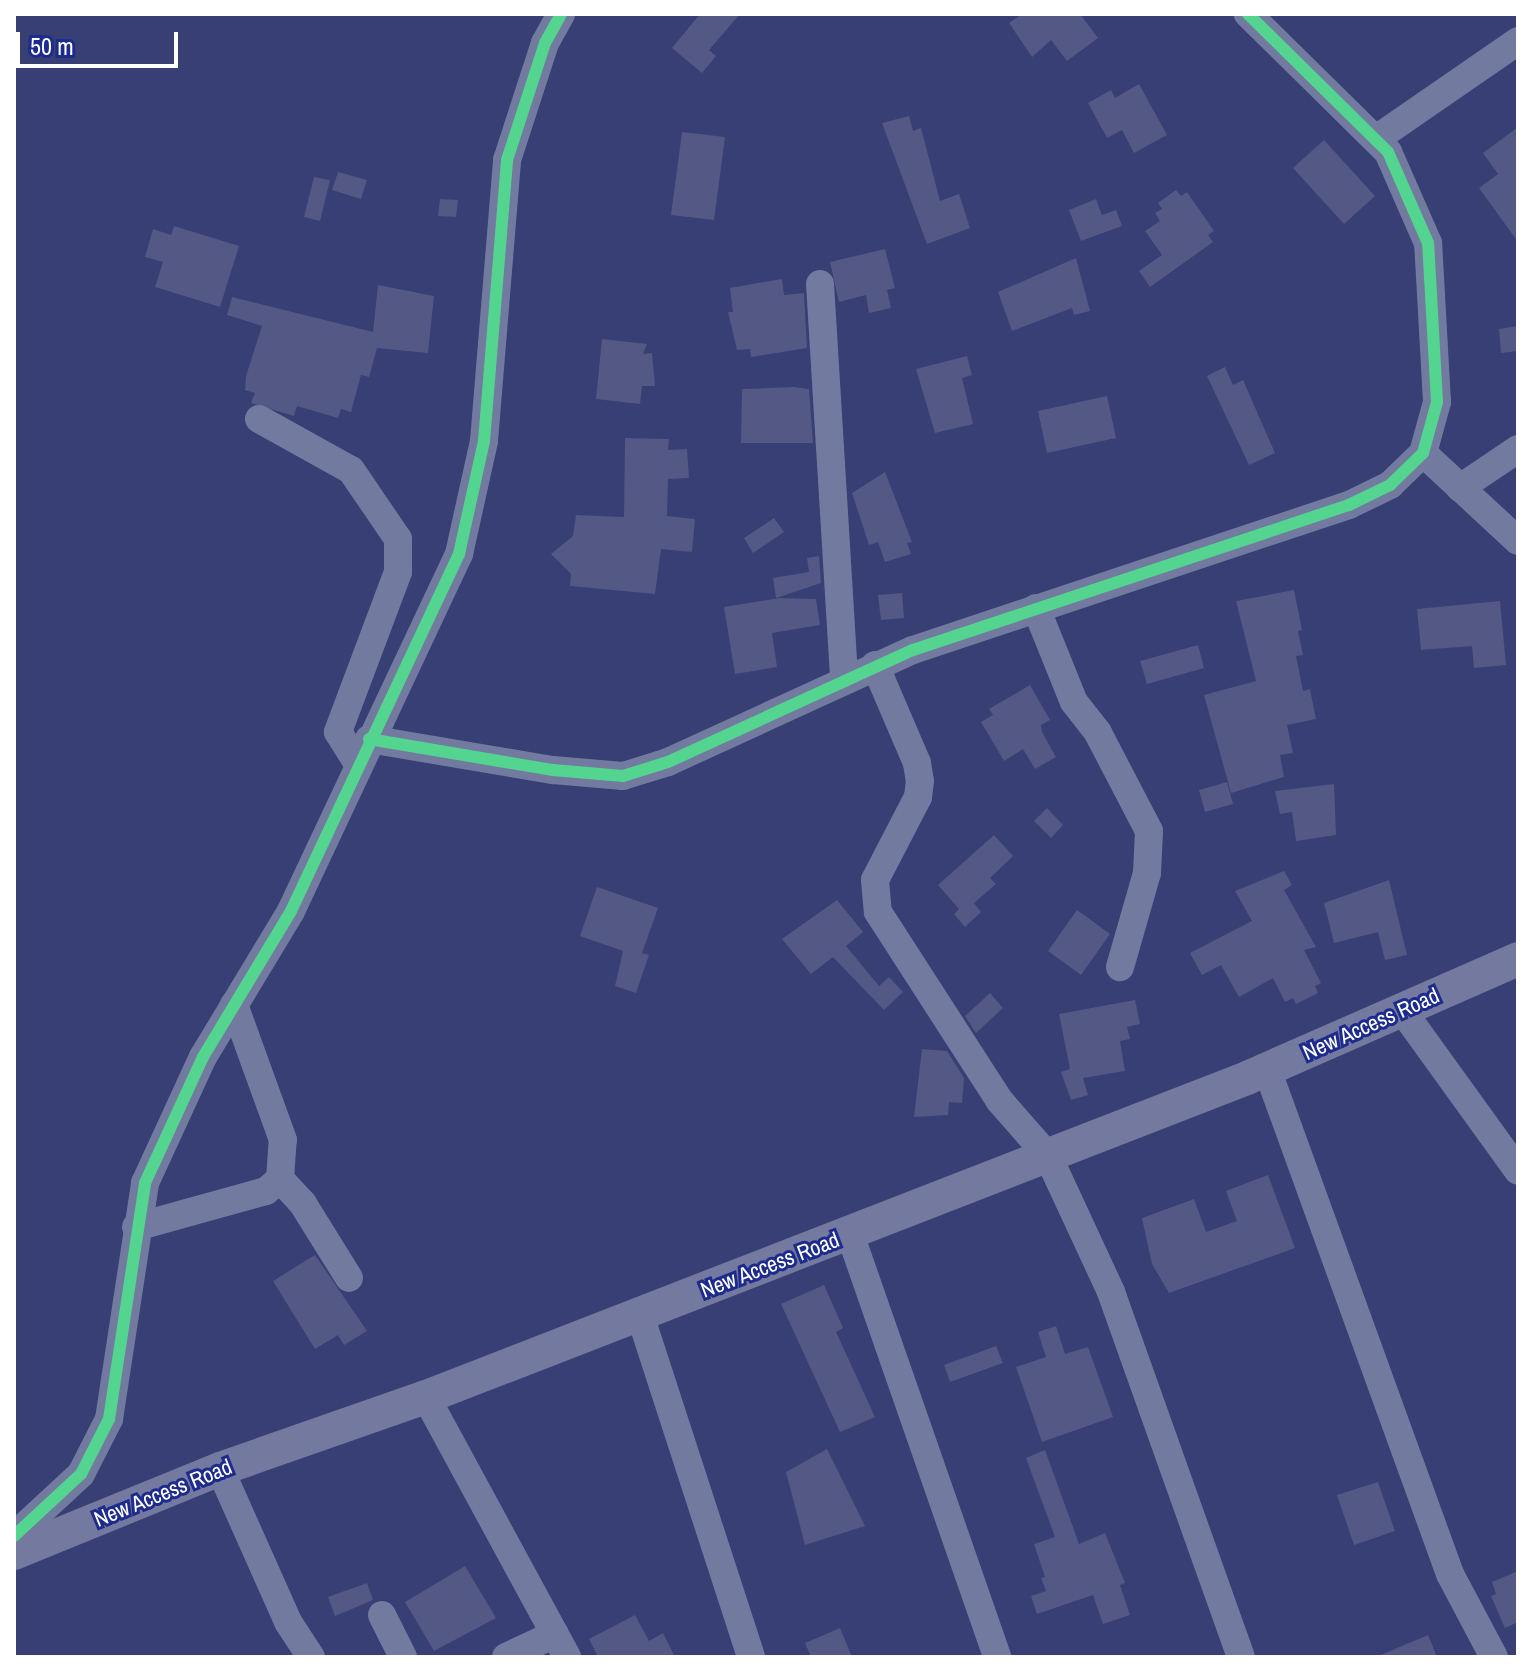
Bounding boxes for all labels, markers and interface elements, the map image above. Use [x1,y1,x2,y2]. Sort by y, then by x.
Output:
scale bar [20,16,182,66]
text: 50 m [30,30,74,62]
street label: New Access Road [1298,982,1444,1066]
street label: New Access Road [696,1226,844,1304]
street label: New Access Road [90,1453,236,1533]

